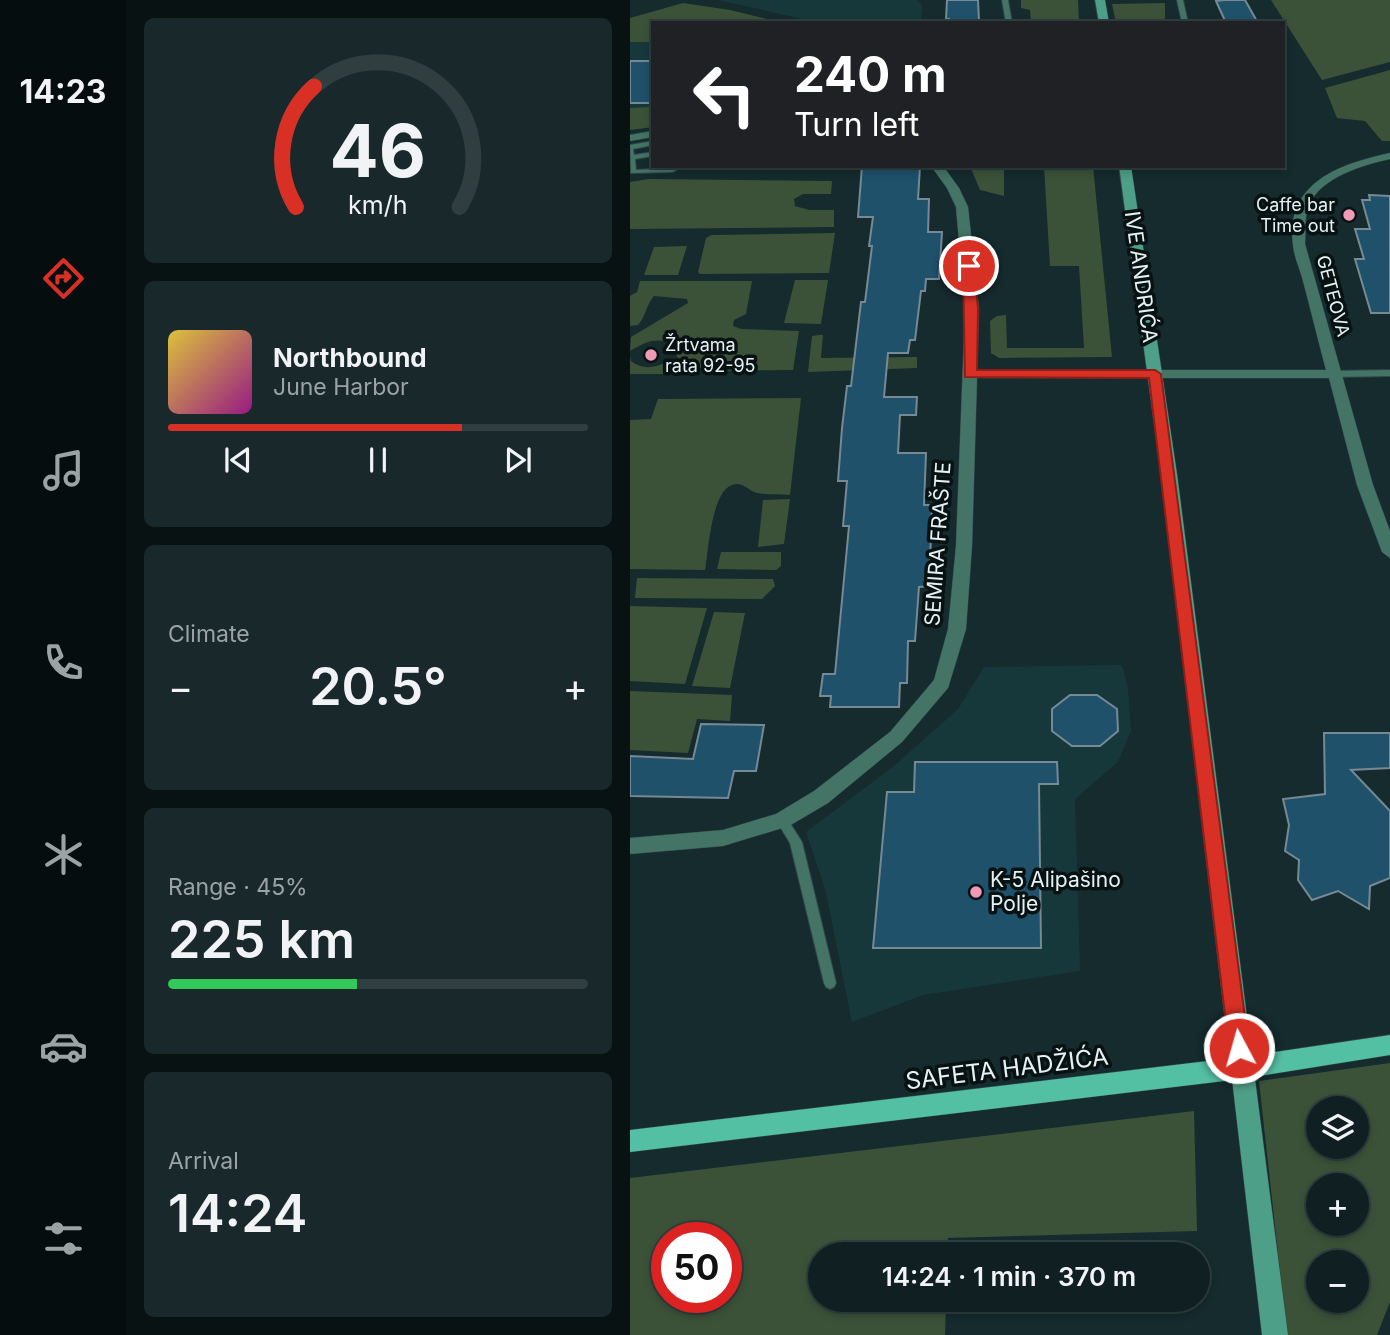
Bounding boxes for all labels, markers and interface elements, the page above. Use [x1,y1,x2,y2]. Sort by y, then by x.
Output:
text: 240 m [794,45,947,104]
icon: left [679,49,770,140]
text: 14:23 [20,72,106,111]
text: Turn left [794,105,919,144]
text: 46 [330,106,426,195]
text: km/h [348,190,408,220]
place label: Caffe bar Time out [1256,194,1335,236]
marker: Caffe bar Time out [1341,207,1357,223]
street label: IVE ANDRIĆA [1120,209,1164,344]
pin [939,236,999,296]
icon: arrive [950,247,988,285]
street label: GETEOVA [1313,253,1354,339]
icon: directions [39,254,88,303]
place label: Žrtvama rata 92-95 [665,333,756,376]
text: Northbound [273,342,427,373]
marker: Žrtvama rata 92-95 [643,347,659,363]
text: June Harbor [273,373,409,401]
icon: previous [219,441,257,479]
icon: pause [359,441,397,479]
icon: next [499,441,537,479]
icon: music [39,446,88,495]
street label: SEMIRA FRAŠTE [919,461,956,627]
text: Climate [168,620,250,648]
icon: phone [39,638,88,687]
text: 20.5° [309,655,447,718]
text: − [168,664,193,710]
text: + [563,664,588,710]
icon: climate [39,830,88,879]
place label: K-5 Alipašino Polje [990,867,1121,916]
text: Range · 45% [168,873,308,901]
marker: K-5 Alipašino Polje [968,884,984,900]
text: 225 km [168,908,355,971]
position arrow [1202,1011,1276,1085]
icon: car [39,1022,88,1071]
street label: SAFETA HADŽIĆA [904,1041,1110,1095]
map controls [1306,1096,1369,1313]
button: layers [1306,1096,1369,1159]
text: Arrival [168,1147,239,1175]
button: + [1306,1173,1369,1236]
text: 14:24 [168,1182,307,1245]
icon: filters [39,1214,88,1263]
speed limit sign: 50 [651,1222,742,1313]
button: − [1306,1250,1369,1313]
text: 14:24 · 1 min · 370 m [882,1261,1136,1292]

